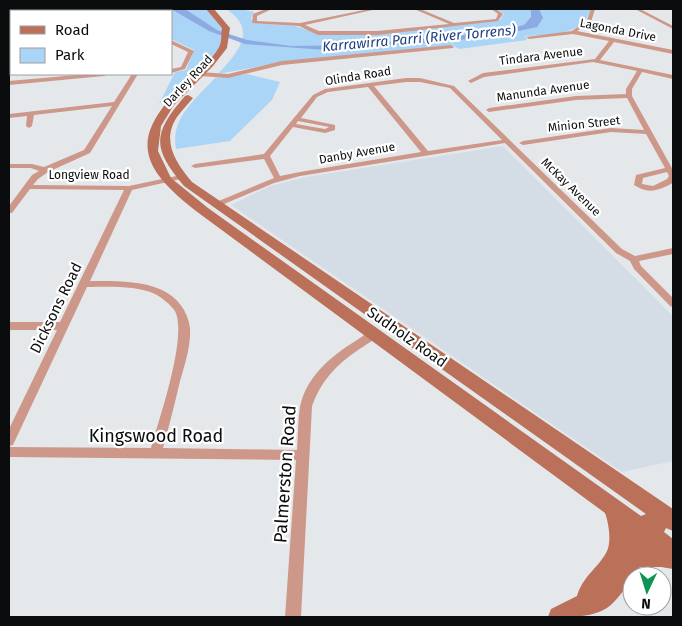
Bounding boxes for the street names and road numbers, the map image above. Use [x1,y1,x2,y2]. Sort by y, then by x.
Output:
street label: Lagonda Drive [579,16,657,44]
street label: Tindara Avenue [498,44,584,68]
street label: Darley Road [161,52,215,110]
street label: Olinda Road [324,64,392,88]
street label: Manunda Avenue [496,78,590,104]
street label: Minion Street [547,113,622,135]
street label: Danby Avenue [318,139,396,167]
street label: McKay Avenue [538,155,604,219]
street label: Longview Road [48,168,130,182]
street label: Dicksons Road [26,260,86,356]
street label: Sudholz Road [364,303,450,371]
street label: Palmerston Road [269,404,301,544]
street label: Kingswood Road [89,425,223,447]

